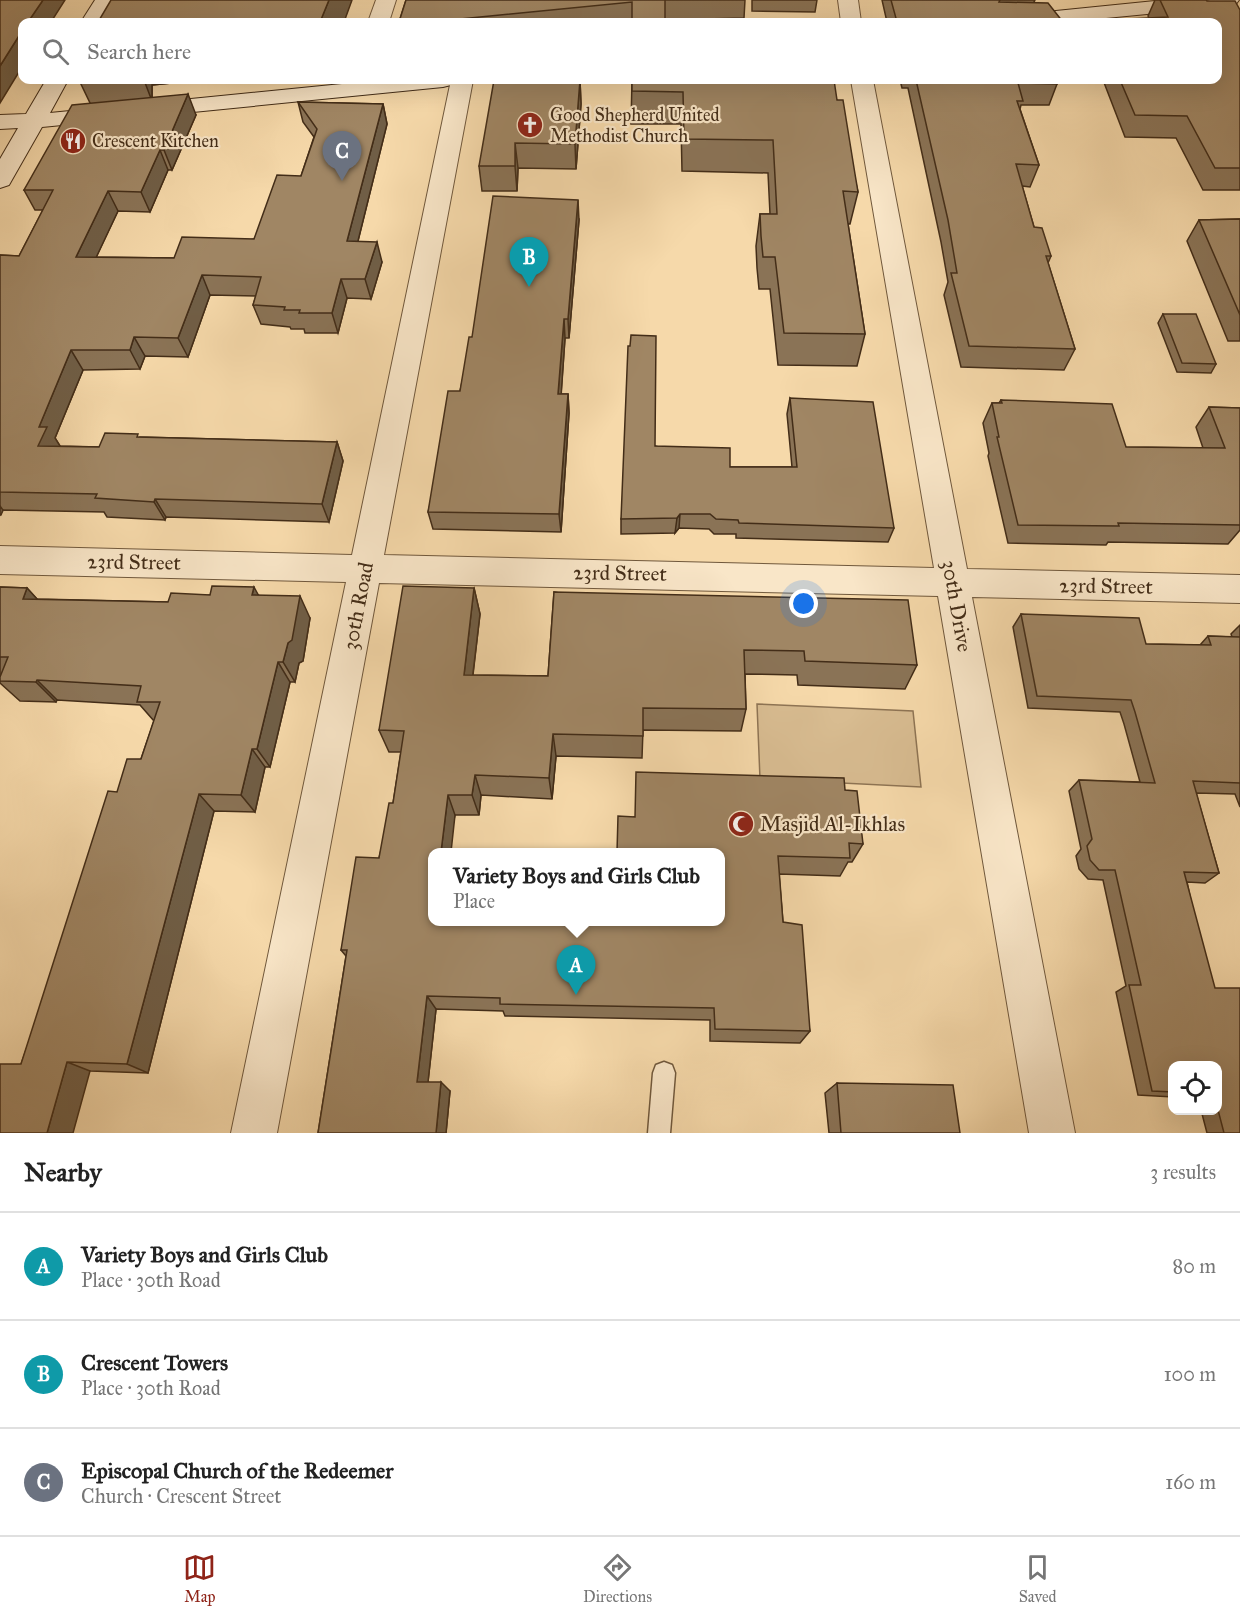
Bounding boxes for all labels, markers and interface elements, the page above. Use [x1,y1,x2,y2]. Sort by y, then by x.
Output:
search box [18,18,1222,84]
icon: search [39,35,72,68]
text: Search here [87,38,191,65]
place label: Good Shepherd United Methodist Church [550,104,720,147]
church icon: Good Shepherd United Methodist Church [515,110,545,140]
restaurant icon: Crescent Kitchen [58,126,88,156]
place label: Crescent Kitchen [92,130,219,152]
pin: C [322,132,362,181]
pin: B [510,238,548,287]
street label: 23rd Street [87,548,182,576]
street label: 30th Drive [936,558,978,654]
street label: 30th Road [337,559,379,652]
street label: 23rd Street [573,559,668,587]
street label: 23rd Street [1059,572,1154,600]
your location [789,589,818,618]
mosque icon: Masjid Al-Ikhlas [726,809,756,839]
place label: Masjid Al-Ikhlas [760,811,905,837]
popup [428,848,725,926]
text: Variety Boys and Girls Club [453,862,700,889]
text: Place [453,889,495,913]
pin: A [556,946,596,995]
map controls [1168,1061,1222,1115]
button: locate [1168,1061,1222,1115]
text: Nearby [24,1156,102,1188]
text: 3 results [1150,1160,1216,1184]
text: Variety Boys and Girls Club [81,1241,328,1268]
text: A [37,1254,50,1278]
text: 80 m [1173,1254,1216,1278]
text: Place · 30th Road [81,1268,221,1292]
text: Crescent Towers [81,1349,228,1376]
text: B [37,1362,50,1386]
text: 100 m [1164,1362,1216,1386]
text: Place · 30th Road [81,1376,221,1400]
text: Episcopal Church of the Redeemer [81,1457,394,1484]
text: C [37,1470,50,1494]
text: 160 m [1165,1470,1216,1494]
text: Church · Crescent Street [81,1484,281,1508]
tab: Map [183,1551,216,1606]
tab: Directions [583,1551,652,1606]
tab: Saved [1019,1551,1057,1606]

